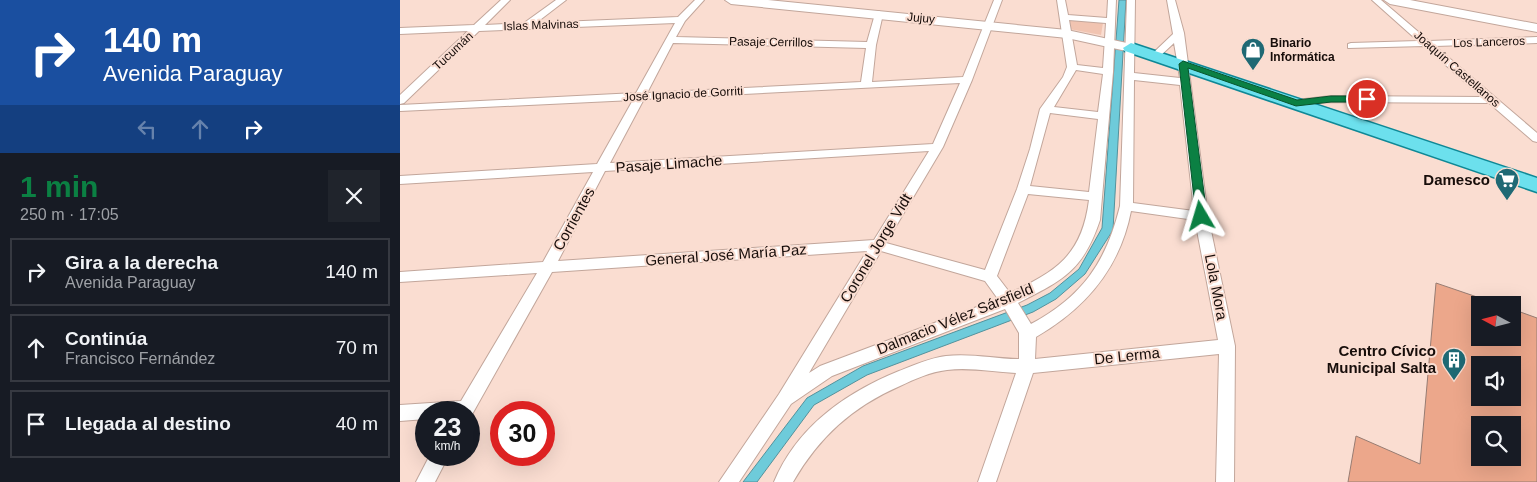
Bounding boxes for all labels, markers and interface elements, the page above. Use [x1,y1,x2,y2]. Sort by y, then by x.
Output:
street label: Jujuy [906,10,936,26]
street label: Islas Malvinas [503,17,579,33]
icon: right [20,20,85,85]
text: 140 m [103,20,202,59]
street label: Joaquín Castellanos [1411,28,1503,110]
street label: Tucumán [430,29,476,73]
street label: Pasaje Cerrillos [729,34,813,50]
street label: Los Lanceros [1453,34,1525,50]
place label: Binario Informática [1270,36,1335,64]
shop icon: Binario Informática [1240,37,1266,71]
text: Avenida Paraguay [103,61,282,86]
pin [1346,78,1388,120]
street label: José Ignacio de Gorriti [623,84,743,104]
icon: arrive [1353,85,1381,113]
icon: left [133,115,161,143]
icon: ahead [186,115,214,143]
icon: right [239,115,267,143]
street label: Pasaje Limache [615,151,723,176]
supermarket icon: Damesco [1494,167,1520,201]
text: 1 min [20,170,98,203]
button: close [328,170,380,222]
place label: Damesco [1423,171,1490,188]
street label: Corrientes [549,184,598,253]
position arrow [1174,189,1226,241]
street label: Coronel Jorge Vidt [836,190,915,305]
text: 250 m · 17:05 [20,206,119,223]
street label: General José María Paz [645,240,807,269]
text: Gira a la derecha [65,252,218,273]
street label: Lola Mora [1202,253,1231,322]
icon: right [22,258,50,286]
text: 140 m [325,261,378,282]
text: Avenida Paraguay [65,274,195,291]
street label: Dalmacio Vélez Sársfield [874,279,1035,358]
north arrow [1471,296,1521,346]
map controls [1471,296,1521,466]
text: Continúa [65,328,147,349]
icon: ahead [22,334,50,362]
text: 70 m [336,337,378,358]
place label: Centro Cívico Municipal Salta [1327,342,1437,376]
street label: De Lerma [1093,344,1161,367]
building icon: Centro Cívico Municipal Salta [1441,347,1467,381]
text: Francisco Fernández [65,350,215,367]
button: sound [1471,356,1521,406]
speed limit sign: 30 [490,401,555,466]
icon: arrive [22,410,50,438]
text: Llegada al destino [65,413,231,434]
text: 40 m [336,413,378,434]
text: 23 [434,413,461,441]
button: search [1471,416,1521,466]
text: km/h [434,439,461,453]

